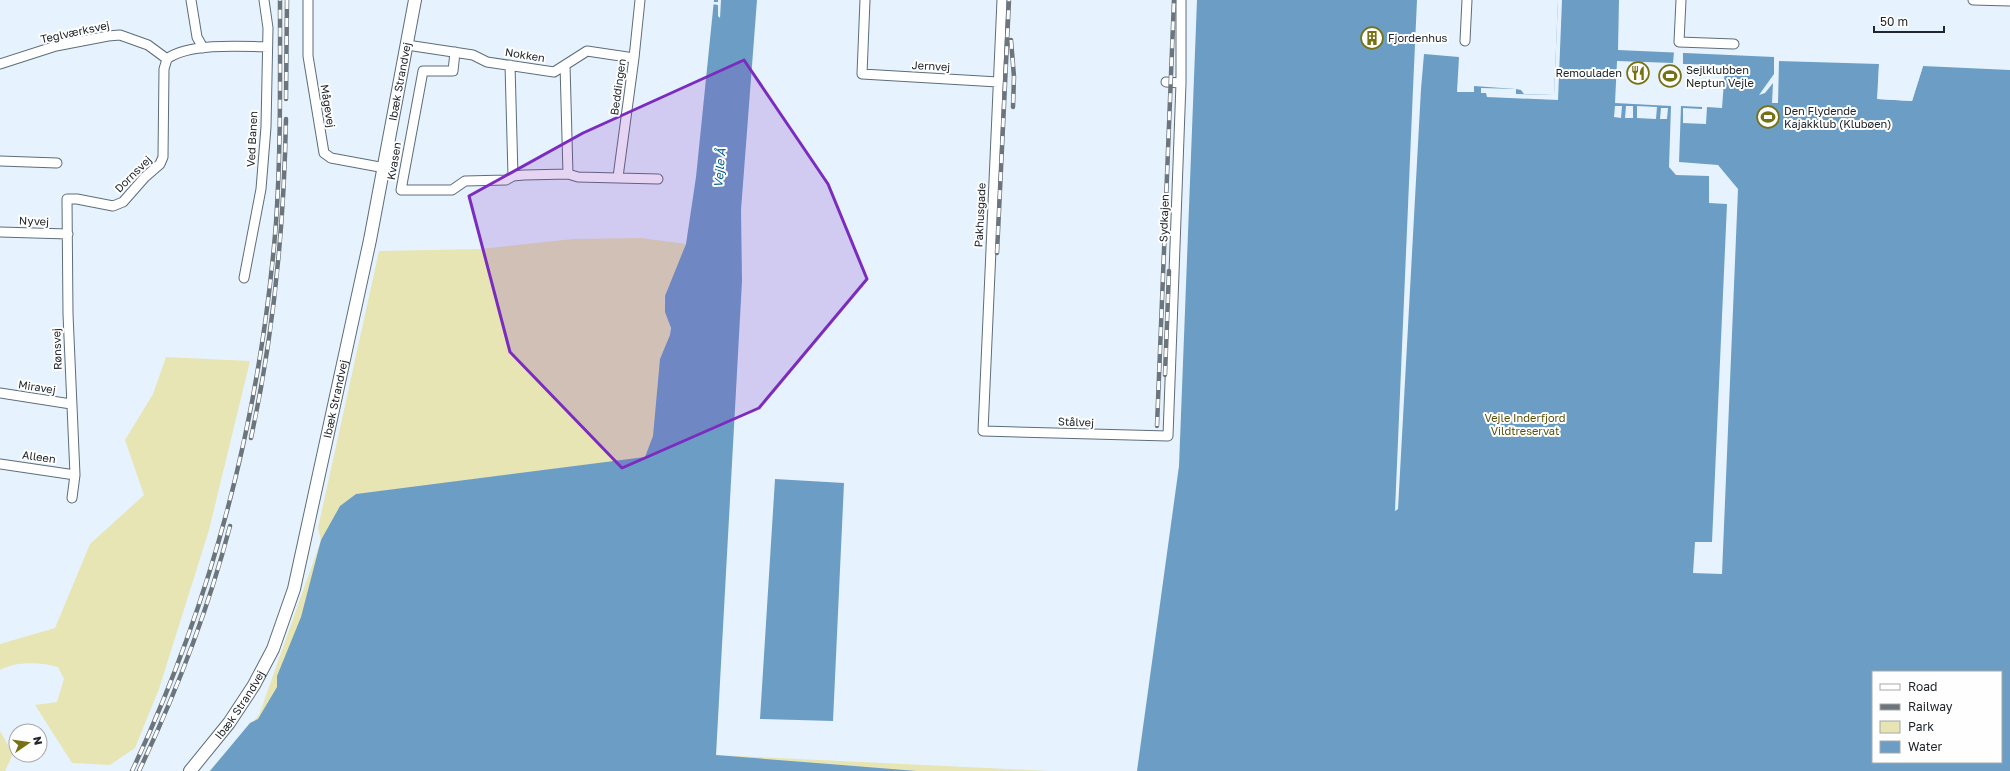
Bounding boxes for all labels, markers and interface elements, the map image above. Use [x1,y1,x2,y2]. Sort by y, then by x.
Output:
scale bar [1874,8,1944,34]
text: 50 m [1880,14,1908,29]
street label: Teglværksvej [39,18,111,45]
building icon: Fjordenhus [1359,25,1385,51]
place label: Fjordenhus [1388,31,1448,44]
street label: Ibæk Strandvej [385,41,413,122]
street label: Nokken [504,45,546,64]
street label: Beddingen [607,58,628,116]
street label: Jernvej [911,58,951,73]
restaurant icon: Remouladen [1625,60,1651,86]
sports icon: Sejlklubben Neptun Vejle [1657,63,1683,89]
place label: Sejlklubben Neptun Vejle [1686,63,1754,89]
place label: Remouladen [1556,66,1622,79]
street label: Mågevej [319,83,338,129]
sports icon: Den Flydende Kajakklub (Klubøen) [1755,104,1781,130]
place label: Den Flydende Kajakklub (Klubøen) [1784,104,1892,130]
street label: Ved Banen [244,111,259,167]
street label: Kvasen [384,141,403,181]
water label: Vejle Å [710,147,729,188]
street label: Dornsvej [112,153,154,195]
street label: Pakhusgade [971,182,988,248]
street label: Sydkajen [1156,194,1171,242]
street label: Nyvej [19,213,49,228]
street label: Rønsvej [49,328,64,370]
street label: Ibæk Strandvej [320,358,350,439]
street label: Miravej [17,377,57,396]
park label: Vejle Inderfjord Vildtreservat [1485,411,1565,437]
street label: Stålvej [1058,414,1094,429]
street label: Alleen [22,448,57,465]
street label: Ibæk Strandvej [212,668,267,741]
legend [1872,671,2002,763]
text: Road [1908,679,1937,694]
text: Railway [1908,699,1953,714]
text: Park [1908,719,1934,734]
north arrow [8,723,48,763]
text: N [31,735,46,746]
text: Water [1908,739,1942,754]

